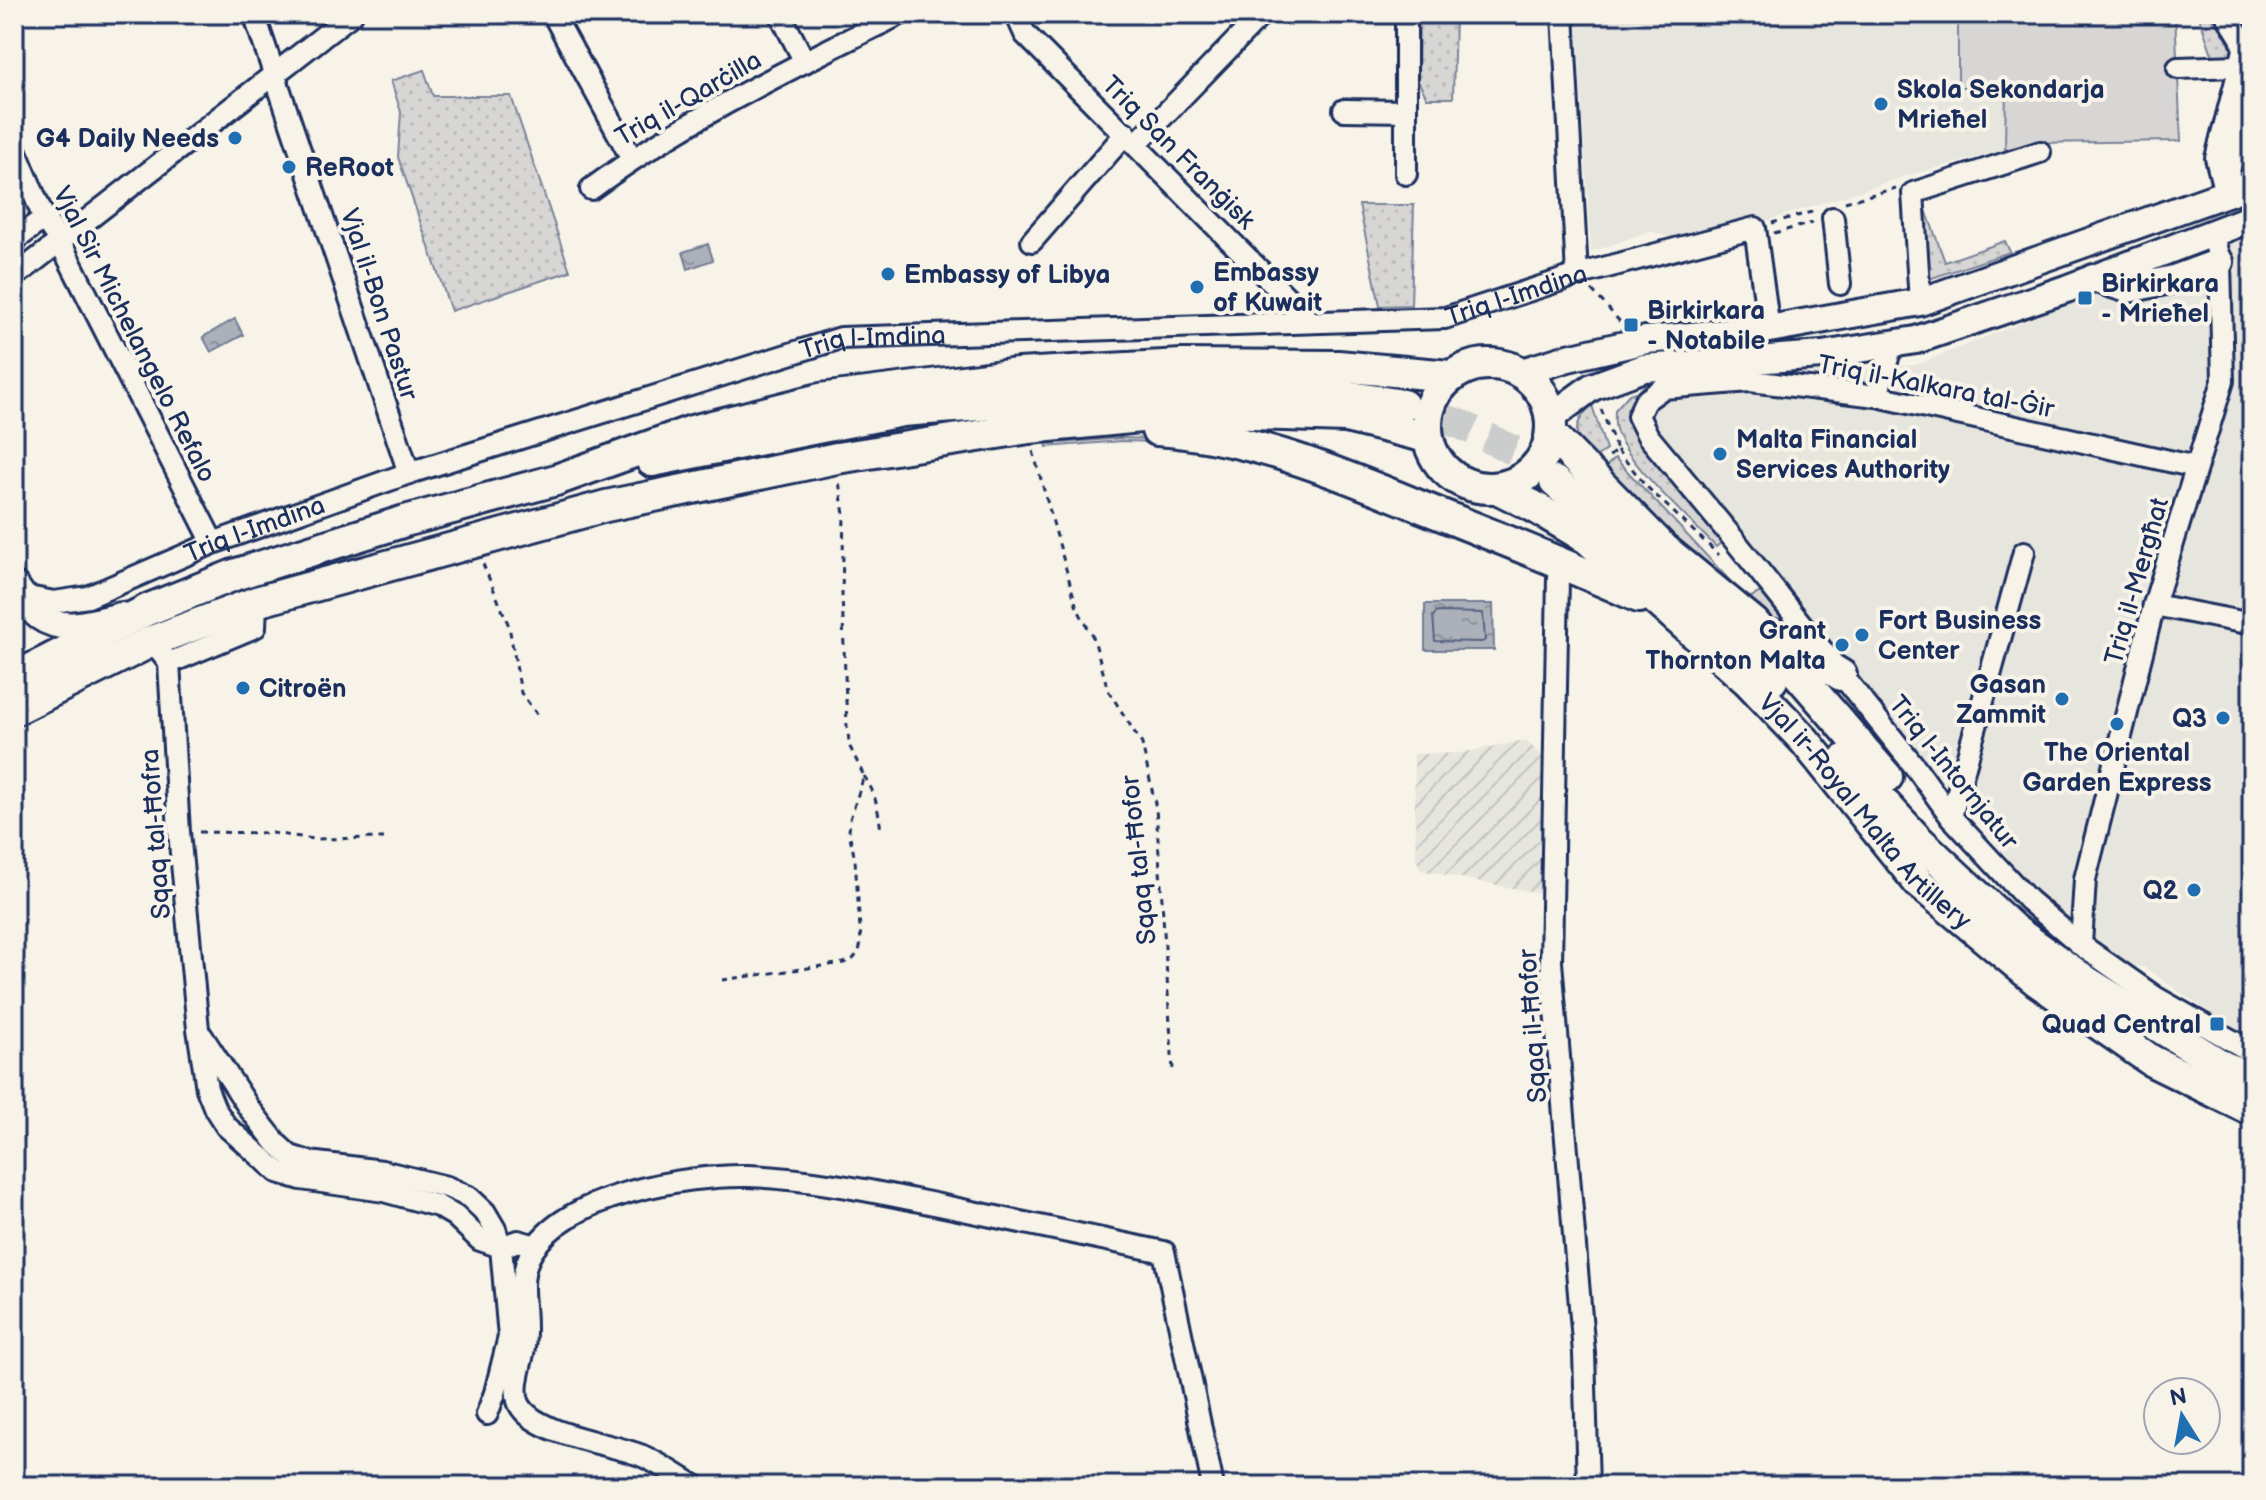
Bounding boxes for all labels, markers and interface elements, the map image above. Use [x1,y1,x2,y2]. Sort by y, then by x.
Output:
street label: Triq il-Qarċilla [610,45,767,154]
street label: Triq San Franġisk [1095,70,1261,236]
place label: Skola Sekondarja Mrieħel [1897,75,2105,136]
marker: Skola Sekondarja Mrieħel [1872,95,1890,113]
place label: G4 Daily Needs [36,124,219,155]
marker: G4 Daily Needs [226,129,244,147]
place label: ReRoot [305,153,394,184]
marker: ReRoot [280,158,298,176]
street label: Vjal Sir Michelangelo Refalo [45,181,222,488]
street label: Vjal il-Bon Pastur [333,205,424,405]
place label: Embassy of Kuwait [1213,258,1322,319]
street label: Triq l-Imdina [1442,259,1591,334]
place label: Embassy of Libya [904,260,1111,291]
marker: Embassy of Libya [879,265,897,283]
place label: Birkirkara - Mrieħel [2101,269,2219,330]
marker: Embassy of Kuwait [1188,278,1206,296]
marker: Birkirkara - Mrieħel [2076,289,2094,307]
place label: Birkirkara - Notabile [1647,296,1765,357]
marker: Birkirkara - Notabile [1622,316,1640,334]
street label: Triq l-Imdina [796,321,946,367]
street label: Triq il-Kalkara tal-Ġir [1815,348,2057,426]
place label: Malta Financial Services Authority [1736,425,1950,486]
marker: Malta Financial Services Authority [1711,445,1729,463]
street label: Triq l-Imdina [180,490,329,570]
street label: Triq il-Mergħat [2099,494,2176,668]
place label: Fort Business Center [1878,606,2042,667]
place label: Grant Thornton Malta [1646,616,1826,677]
marker: Fort Business Center [1853,626,1871,644]
marker: Grant Thornton Malta [1833,636,1851,654]
place label: Gasan Zammit [1956,670,2046,731]
place label: Citroën [259,674,347,705]
marker: Citroën [234,679,252,697]
street label: Vjal ir-Royal Malta Artillery [1751,688,1977,937]
street label: Triq l-Intornjatur [1881,690,2025,856]
marker: Gasan Zammit [2053,690,2071,708]
place label: Q3 [2172,704,2207,735]
marker: Q3 [2214,709,2232,727]
marker: The Oriental Garden Express [2108,715,2126,733]
place label: The Oriental Garden Express [2023,738,2212,799]
street label: Sqaq tal-Ħofra [135,748,178,920]
street label: Sqaq tal-Ħofor [1115,773,1164,946]
place label: Q2 [2143,876,2178,907]
marker: Q2 [2185,881,2203,899]
street label: Sqaq il-Ħofor [1513,947,1554,1104]
place label: Quad Central [2042,1010,2201,1041]
marker: Quad Central [2208,1015,2226,1033]
north arrow [2142,1376,2222,1456]
text: N [2168,1383,2189,1413]

